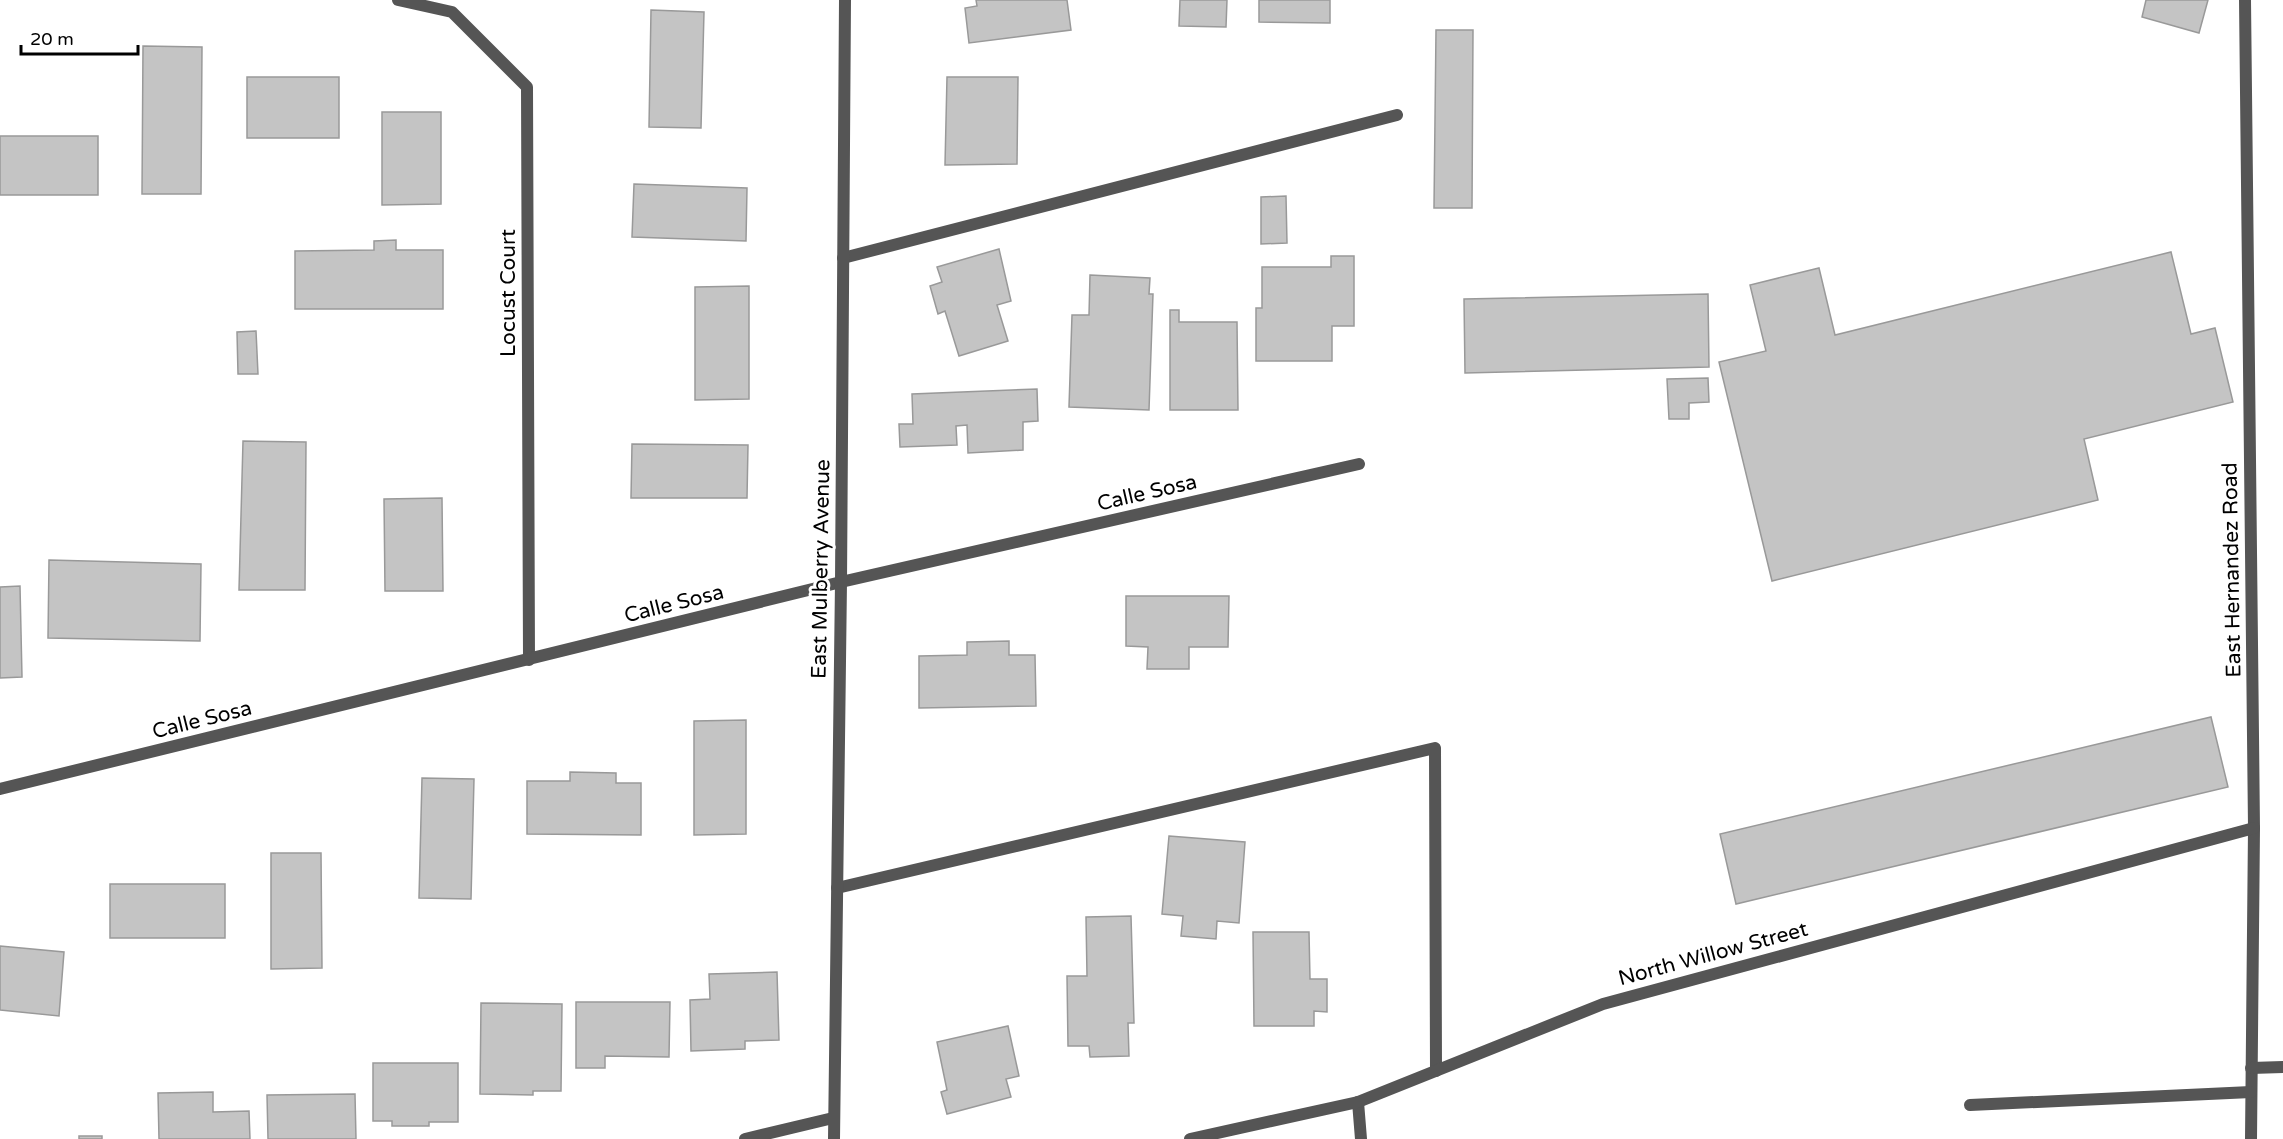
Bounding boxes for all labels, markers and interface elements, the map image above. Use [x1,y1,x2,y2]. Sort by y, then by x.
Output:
scale bar [21,18,138,56]
text: 20 m [30,28,74,50]
street label: Locust Court [496,229,521,357]
street label: East Mulberry Avenue [807,459,835,679]
street label: East Hernandez Road [2218,462,2246,678]
street label: Calle Sosa [1095,469,1199,517]
street label: Calle Sosa [622,580,726,628]
street label: Calle Sosa [150,696,254,744]
street label: North Willow Street [1616,917,1810,991]

